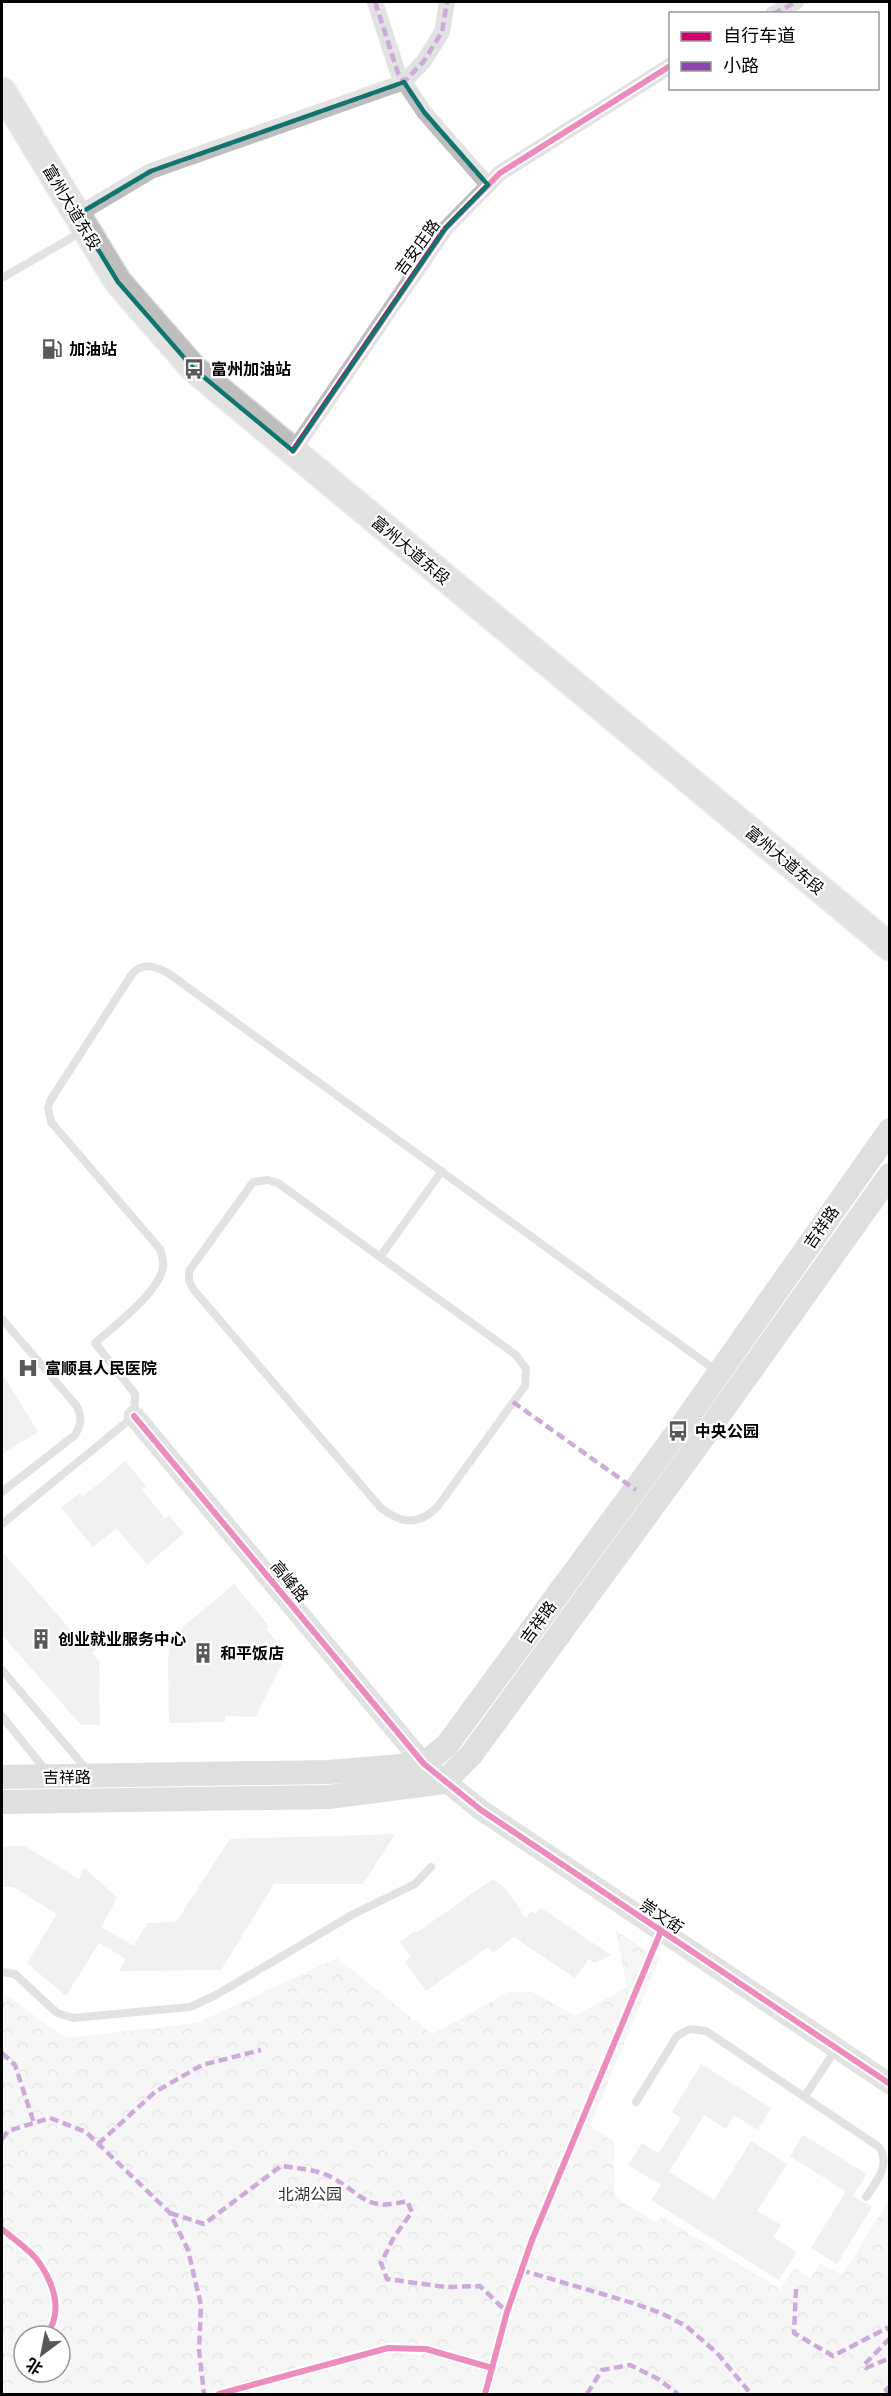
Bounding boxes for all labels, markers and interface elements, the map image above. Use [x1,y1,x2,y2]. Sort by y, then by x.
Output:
legend [669,12,879,90]
text: 自行车道 [723,25,795,47]
text: 小路 [723,55,759,77]
street label: 富州大道东段 [39,161,104,253]
street label: 吉安庄路 [391,216,444,279]
fuel station icon: 加油站 [40,337,64,361]
place label: 加油站 [69,340,117,359]
bus stop icon: 富州加油站 [182,357,206,381]
place label: 富州加油站 [211,360,291,379]
street label: 富州大道东段 [368,512,454,589]
street label: 富州大道东段 [742,822,828,899]
street label: 吉祥路 [800,1202,843,1252]
hospital icon: 富顺县人民医院 [16,1356,40,1380]
place label: 富顺县人民医院 [45,1359,157,1378]
bus stop icon: 中央公园 [666,1419,690,1443]
place label: 中央公园 [695,1422,759,1441]
street label: 高峰路 [267,1557,312,1606]
street label: 吉祥路 [517,1597,560,1647]
building icon: 创业就业服务中心 [29,1627,53,1651]
place label: 创业就业服务中心 [58,1630,186,1649]
building icon: 和平饭店 [191,1641,215,1665]
place label: 和平饭店 [220,1644,284,1663]
street label: 吉祥路 [43,1768,91,1787]
street label: 崇文街 [637,1895,687,1938]
park label: 北湖公园 [278,2185,342,2204]
north arrow [12,2324,72,2384]
text: 北 [22,2354,46,2379]

